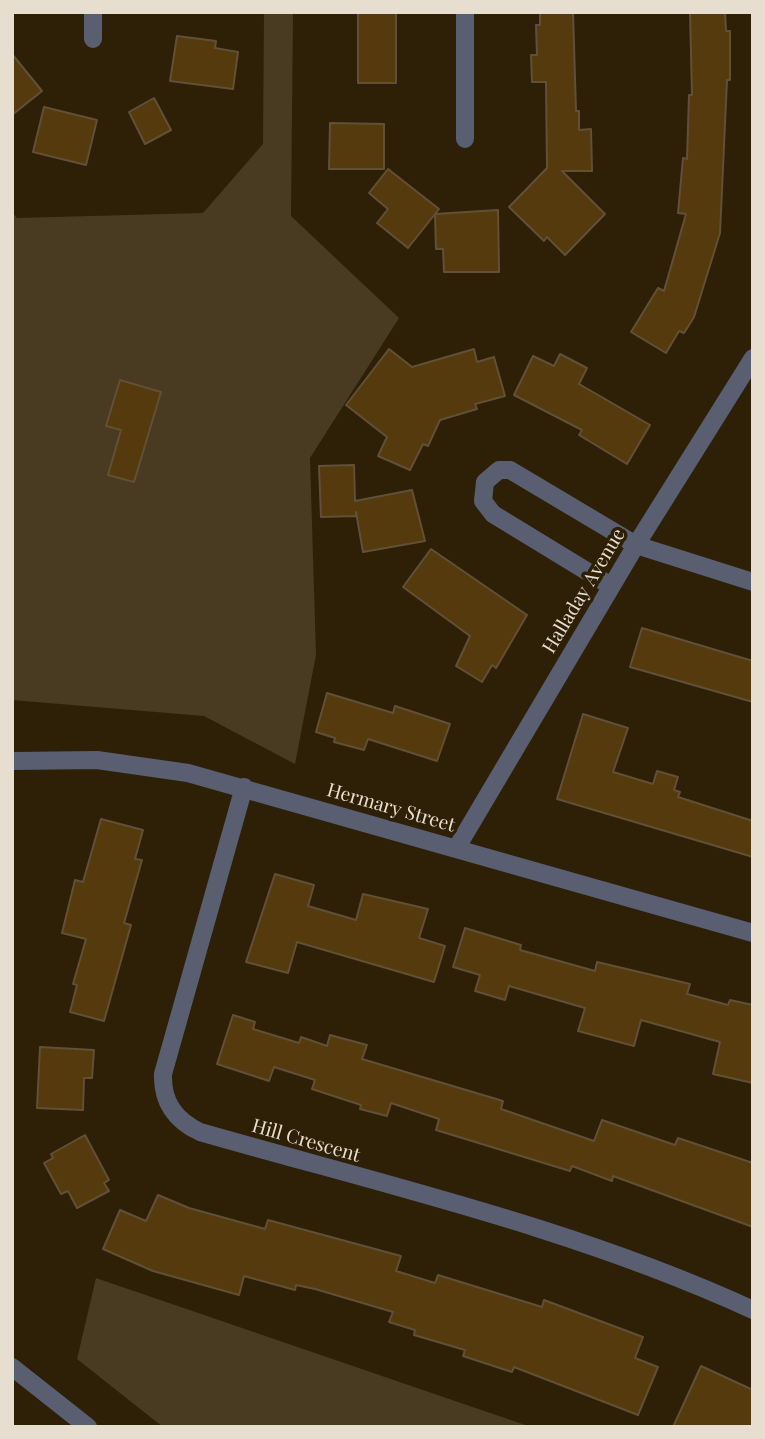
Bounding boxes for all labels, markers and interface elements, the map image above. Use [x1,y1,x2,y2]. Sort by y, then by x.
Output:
street label: Halladay Avenue [538,524,630,658]
street label: Hermary Street [324,779,458,837]
street label: Hill Crescent [249,1115,363,1167]

